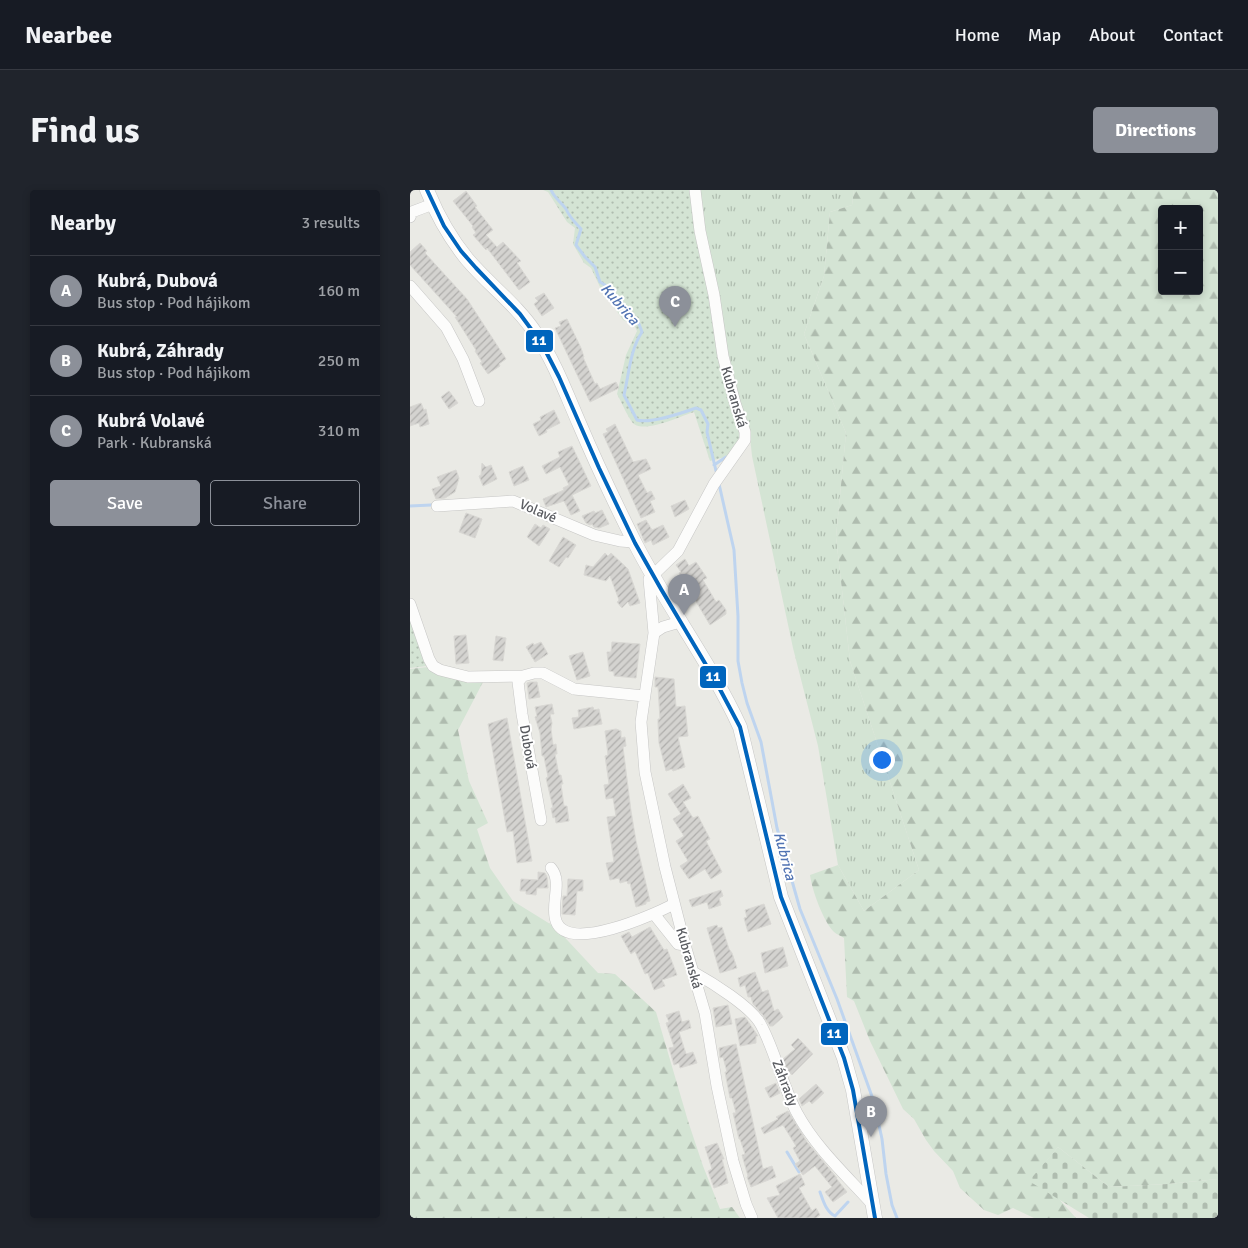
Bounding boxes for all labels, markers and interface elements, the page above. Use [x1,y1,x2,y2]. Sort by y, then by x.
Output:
text: Nearbee [25,20,112,50]
text: Home [955,24,1000,46]
text: Map [1028,24,1061,46]
text: About [1089,24,1135,46]
text: Contact [1163,24,1223,46]
button: Directions [1093,107,1218,153]
text: Find us [30,109,140,152]
map controls [1158,205,1203,295]
button: + [1158,205,1203,250]
text: Nearby [50,210,116,236]
text: 3 results [301,213,360,233]
button: − [1158,250,1203,295]
text: Kubrá, Dubová [97,269,218,293]
water label: Kubrica [597,279,643,329]
text: A [61,281,71,301]
text: 160 m [318,281,360,301]
pin: C [659,286,691,327]
text: Bus stop · Pod hájikom [97,293,251,313]
line badge: 11 [525,329,554,353]
text: 11 [531,332,547,349]
text: Kubrá, Záhrady [97,339,224,363]
text: B [61,351,71,371]
text: 250 m [318,351,360,371]
text: Bus stop · Pod hájikom [97,363,251,383]
street label: Kubranská [717,364,751,430]
text: Kubrá Volavé [97,409,205,433]
text: C [61,421,71,441]
text: 310 m [318,421,360,441]
text: Park · Kubranská [97,433,212,453]
button: Save [50,480,200,526]
button: Share [210,480,360,526]
street label: Volavé [517,496,559,526]
pin: A [668,574,700,615]
line badge: 11 [699,665,727,689]
text: 11 [705,668,721,685]
street label: Dubová [516,724,540,770]
your location [869,747,895,773]
water label: Kubrica [770,830,800,883]
street label: Kubranská [672,925,706,991]
line badge: 11 [820,1022,849,1046]
text: 11 [826,1025,842,1042]
street label: Záhrady [768,1057,802,1109]
pin: B [855,1096,887,1137]

